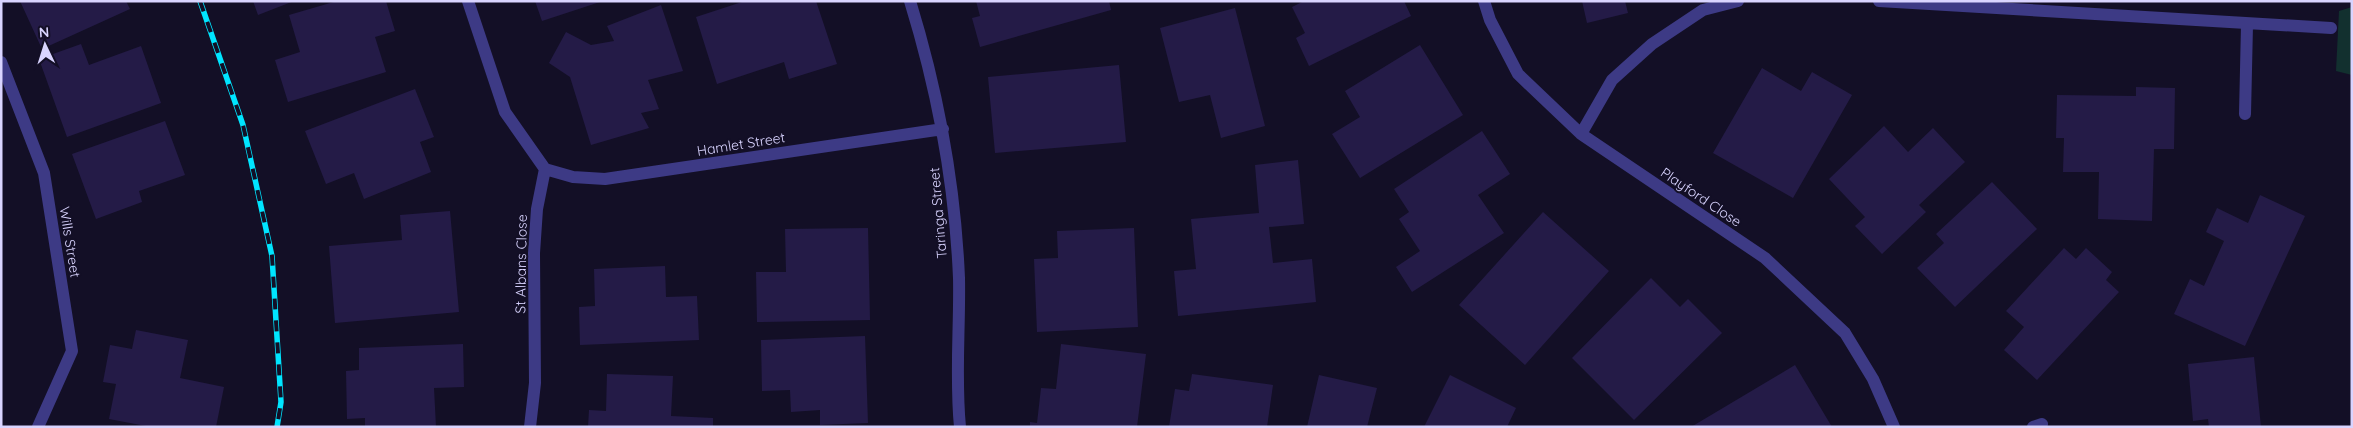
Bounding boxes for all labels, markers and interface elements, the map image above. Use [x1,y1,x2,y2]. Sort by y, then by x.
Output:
north arrow [20,20,70,70]
text: N [38,23,50,41]
street label: Hamlet Street [696,128,787,160]
street label: Playford Close [1657,163,1745,231]
street label: Taringa Street [925,167,951,259]
street label: Wills Street [56,205,85,279]
street label: St Albans Close [511,214,531,314]

